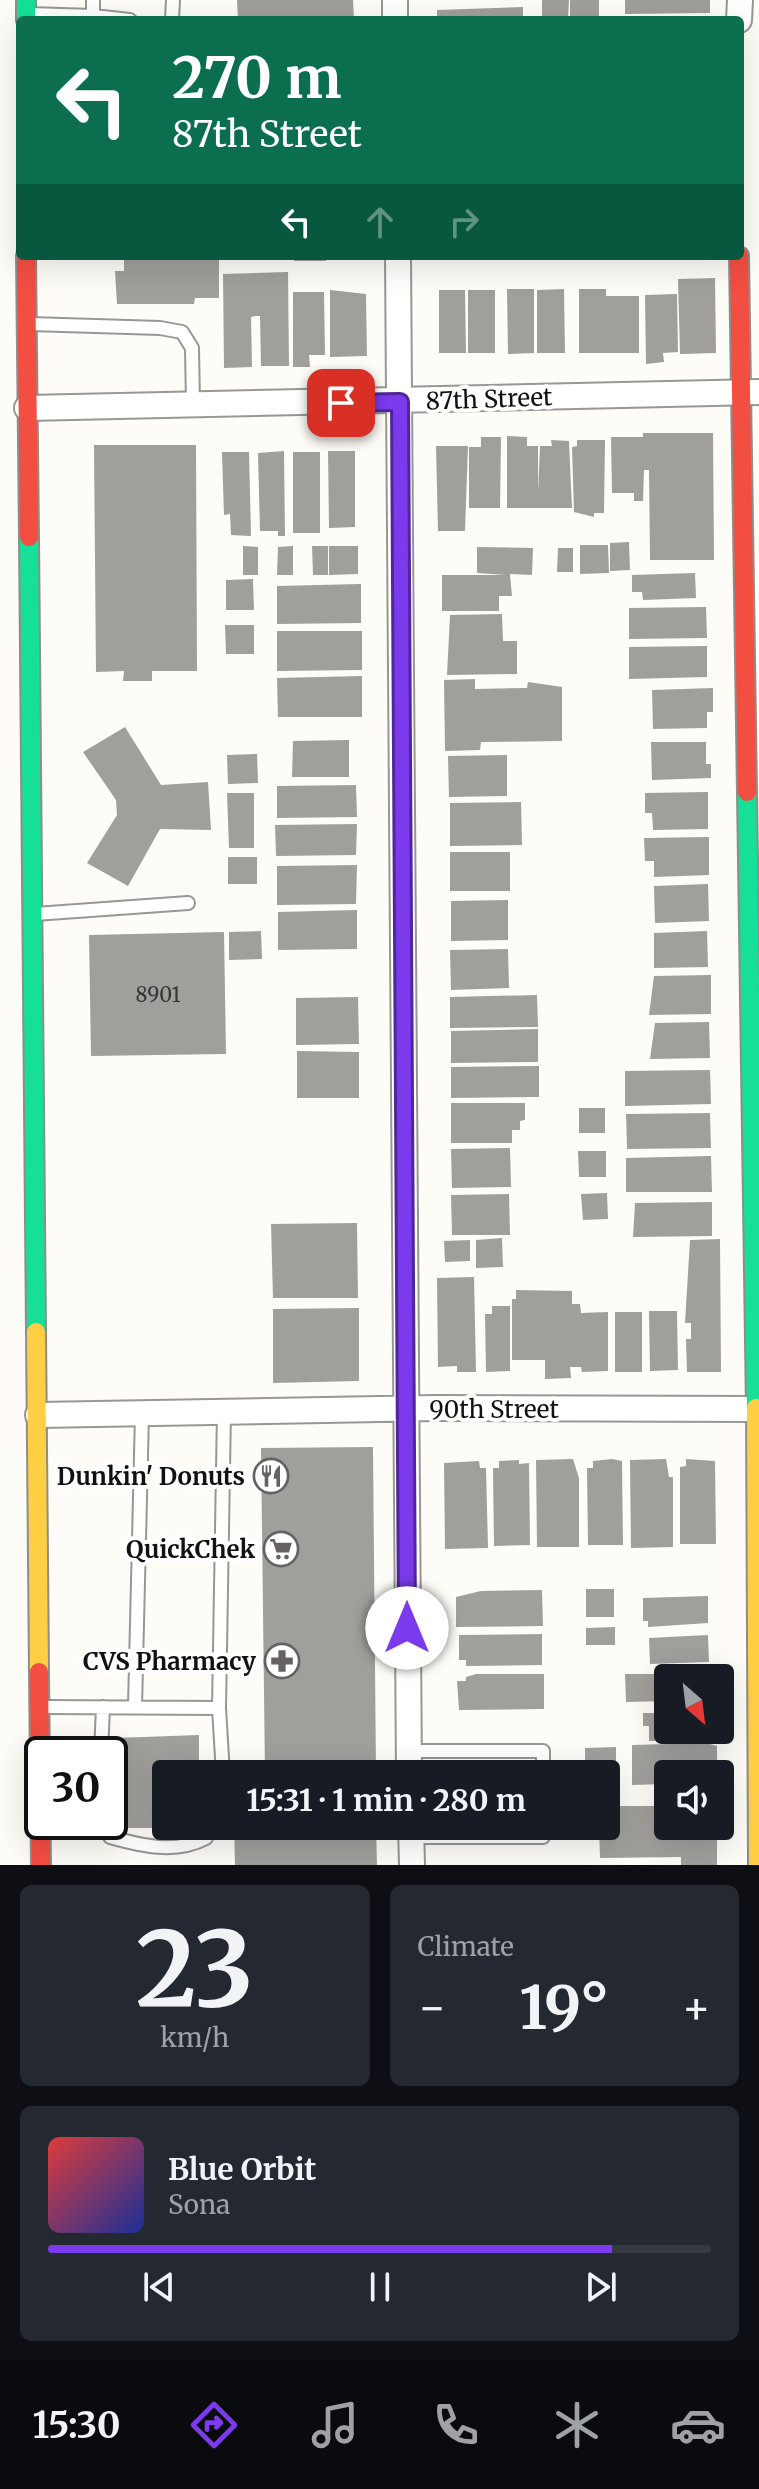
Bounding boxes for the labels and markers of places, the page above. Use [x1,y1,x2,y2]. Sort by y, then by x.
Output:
pin [307,369,375,437]
restaurant icon: Dunkin' Donuts [252,1457,290,1495]
place label: Dunkin' Donuts [57,1461,245,1492]
supermarket icon: QuickChek [262,1530,300,1568]
place label: QuickChek [126,1534,255,1565]
pharmacy icon: CVS Pharmacy [263,1642,301,1680]
place label: CVS Pharmacy [83,1646,257,1677]

